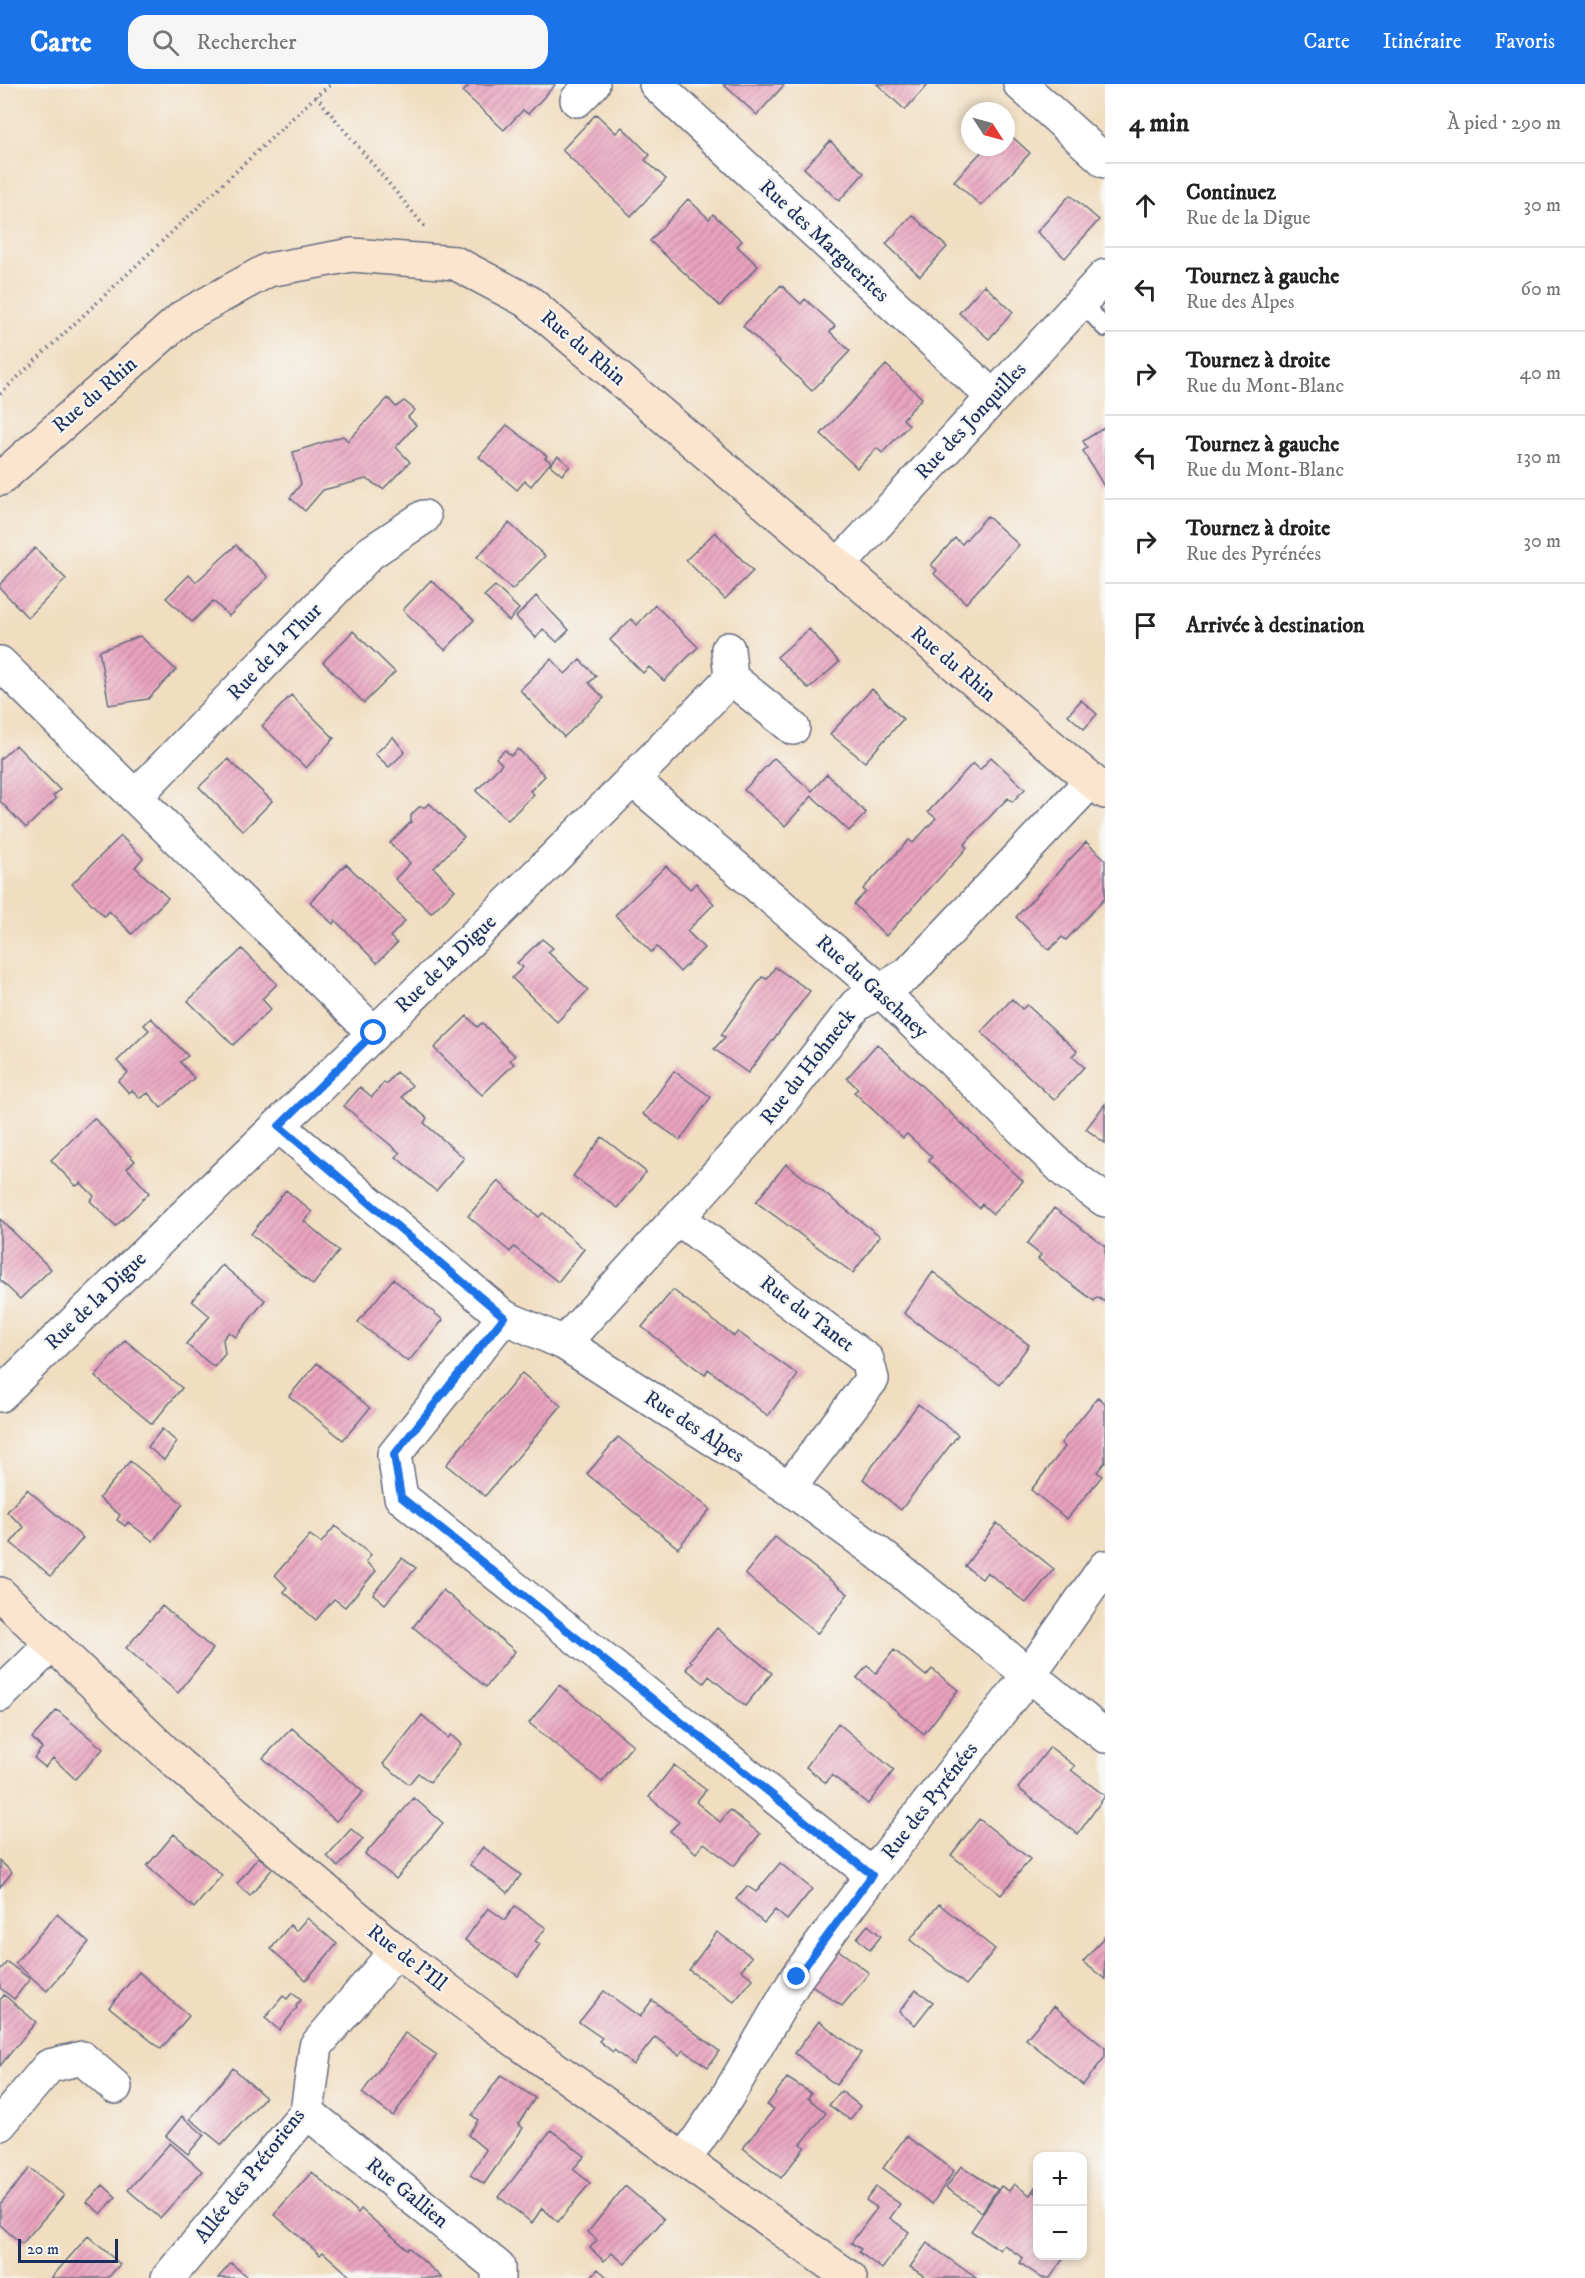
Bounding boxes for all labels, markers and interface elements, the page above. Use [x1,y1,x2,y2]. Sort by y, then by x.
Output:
search box [128,15,548,69]
text: Carte [30,25,92,60]
icon: search [149,26,182,59]
text: Rechercher [197,29,297,56]
text: Carte [1304,29,1350,55]
text: Itinéraire [1383,29,1461,55]
text: Favoris [1494,29,1555,55]
north arrow [961,102,1015,156]
text: 4 min [1129,107,1189,140]
text: À pied · 290 m [1447,111,1561,136]
street label: Rue des Marguerites [753,174,895,308]
text: Continuez [1186,179,1276,206]
icon: ahead [1129,189,1162,222]
text: 30 m [1523,193,1561,218]
text: Rue de la Digue [1186,206,1311,231]
text: Tournez à gauche [1186,263,1339,290]
icon: left [1129,273,1162,306]
text: 60 m [1521,277,1561,302]
text: Rue des Alpes [1186,290,1295,315]
street label: Rue du Rhin [535,305,631,391]
text: Tournez à droite [1186,347,1330,374]
street label: Rue du Rhin [47,351,143,439]
street label: Rue des Jonquilles [910,357,1032,485]
icon: right [1129,357,1162,390]
text: 40 m [1519,361,1561,386]
text: Rue du Mont-Blanc [1186,374,1344,399]
text: Tournez à gauche [1186,431,1339,458]
icon: left [1129,441,1162,474]
text: 130 m [1516,445,1561,470]
text: Rue du Mont-Blanc [1186,458,1344,483]
text: Tournez à droite [1186,515,1330,542]
icon: right [1129,525,1162,558]
text: 30 m [1523,529,1561,554]
text: Rue des Pyrénées [1186,542,1321,567]
street label: Rue de la Thur [222,598,328,706]
icon: arrive [1129,609,1162,642]
text: Arrivée à destination [1186,612,1365,639]
street label: Rue du Rhin [905,621,1001,707]
street label: Rue de la Digue [390,909,502,1019]
street label: Rue du Gaschney [810,930,934,1045]
street label: Rue du Hohneck [755,1003,862,1130]
route start [360,1019,386,1045]
street label: Rue de la Digue [40,1246,152,1356]
street label: Rue du Tanet [755,1270,860,1358]
street label: Rue des Alpes [639,1385,749,1469]
street label: Rue des Pyrénées [876,1737,984,1865]
street label: Rue de l'Ill [362,1919,453,1998]
route end [783,1963,809,1989]
street label: Allée des Prétoriens [189,2103,311,2249]
street label: Rue Gallien [361,2152,454,2234]
map controls [1033,2152,1087,2260]
button: + [1033,2152,1087,2206]
button: − [1033,2206,1087,2260]
scale bar [18,2236,118,2264]
text: 20 m [27,2239,59,2259]

